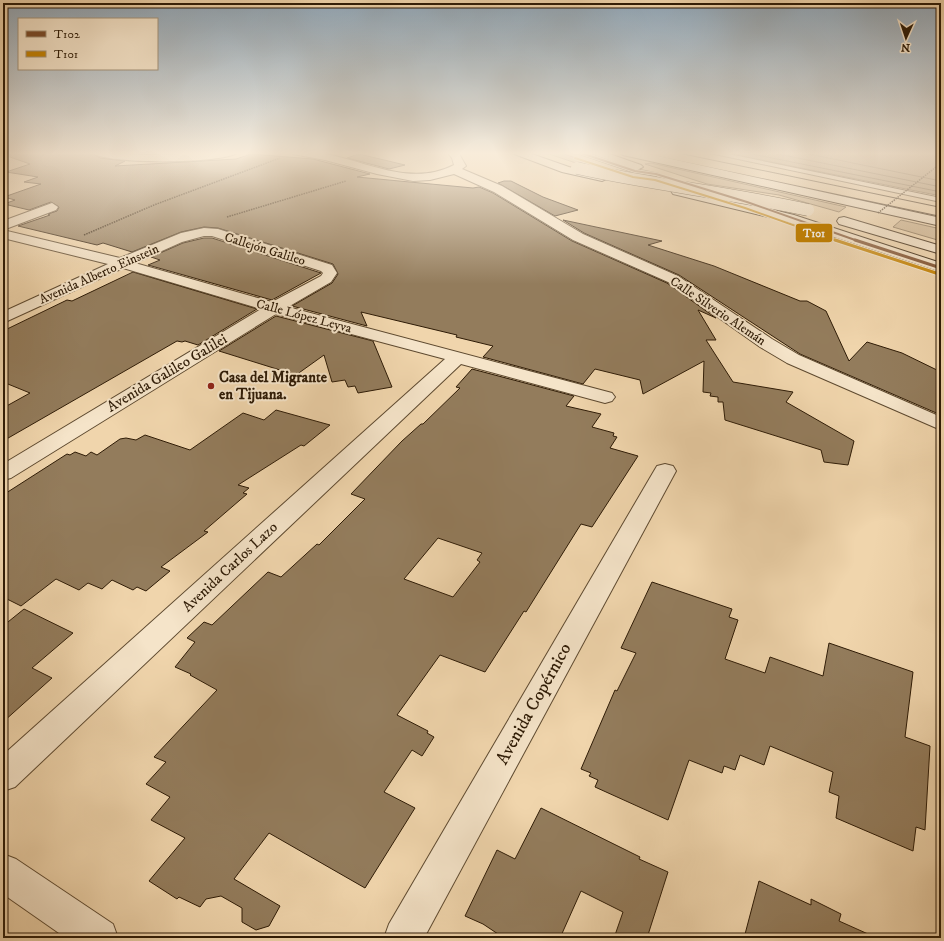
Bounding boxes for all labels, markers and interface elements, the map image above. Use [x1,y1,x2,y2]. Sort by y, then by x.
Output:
legend [18,18,158,70]
north arrow [886,18,926,58]
text: T102 [54,27,80,42]
text: N [901,40,910,54]
text: T101 [54,47,78,62]
line badge: T101 [795,223,833,243]
text: T101 [802,227,825,241]
street label: Callejón Galileo [222,229,307,270]
street label: Avenida Alberto Einstein [37,240,161,308]
street label: Calle Silverio Alemán [667,273,769,349]
street label: Calle López Leyva [254,296,354,337]
street label: Avenida Galileo Galilei [103,330,231,416]
place label: Casa del Migrante en Tijuana. [219,368,328,404]
marker: Casa del Migrante en Tijuana. [206,381,216,391]
street label: Avenida Carlos Lazo [178,518,282,616]
street label: Avenida Copérnico [492,639,577,769]

